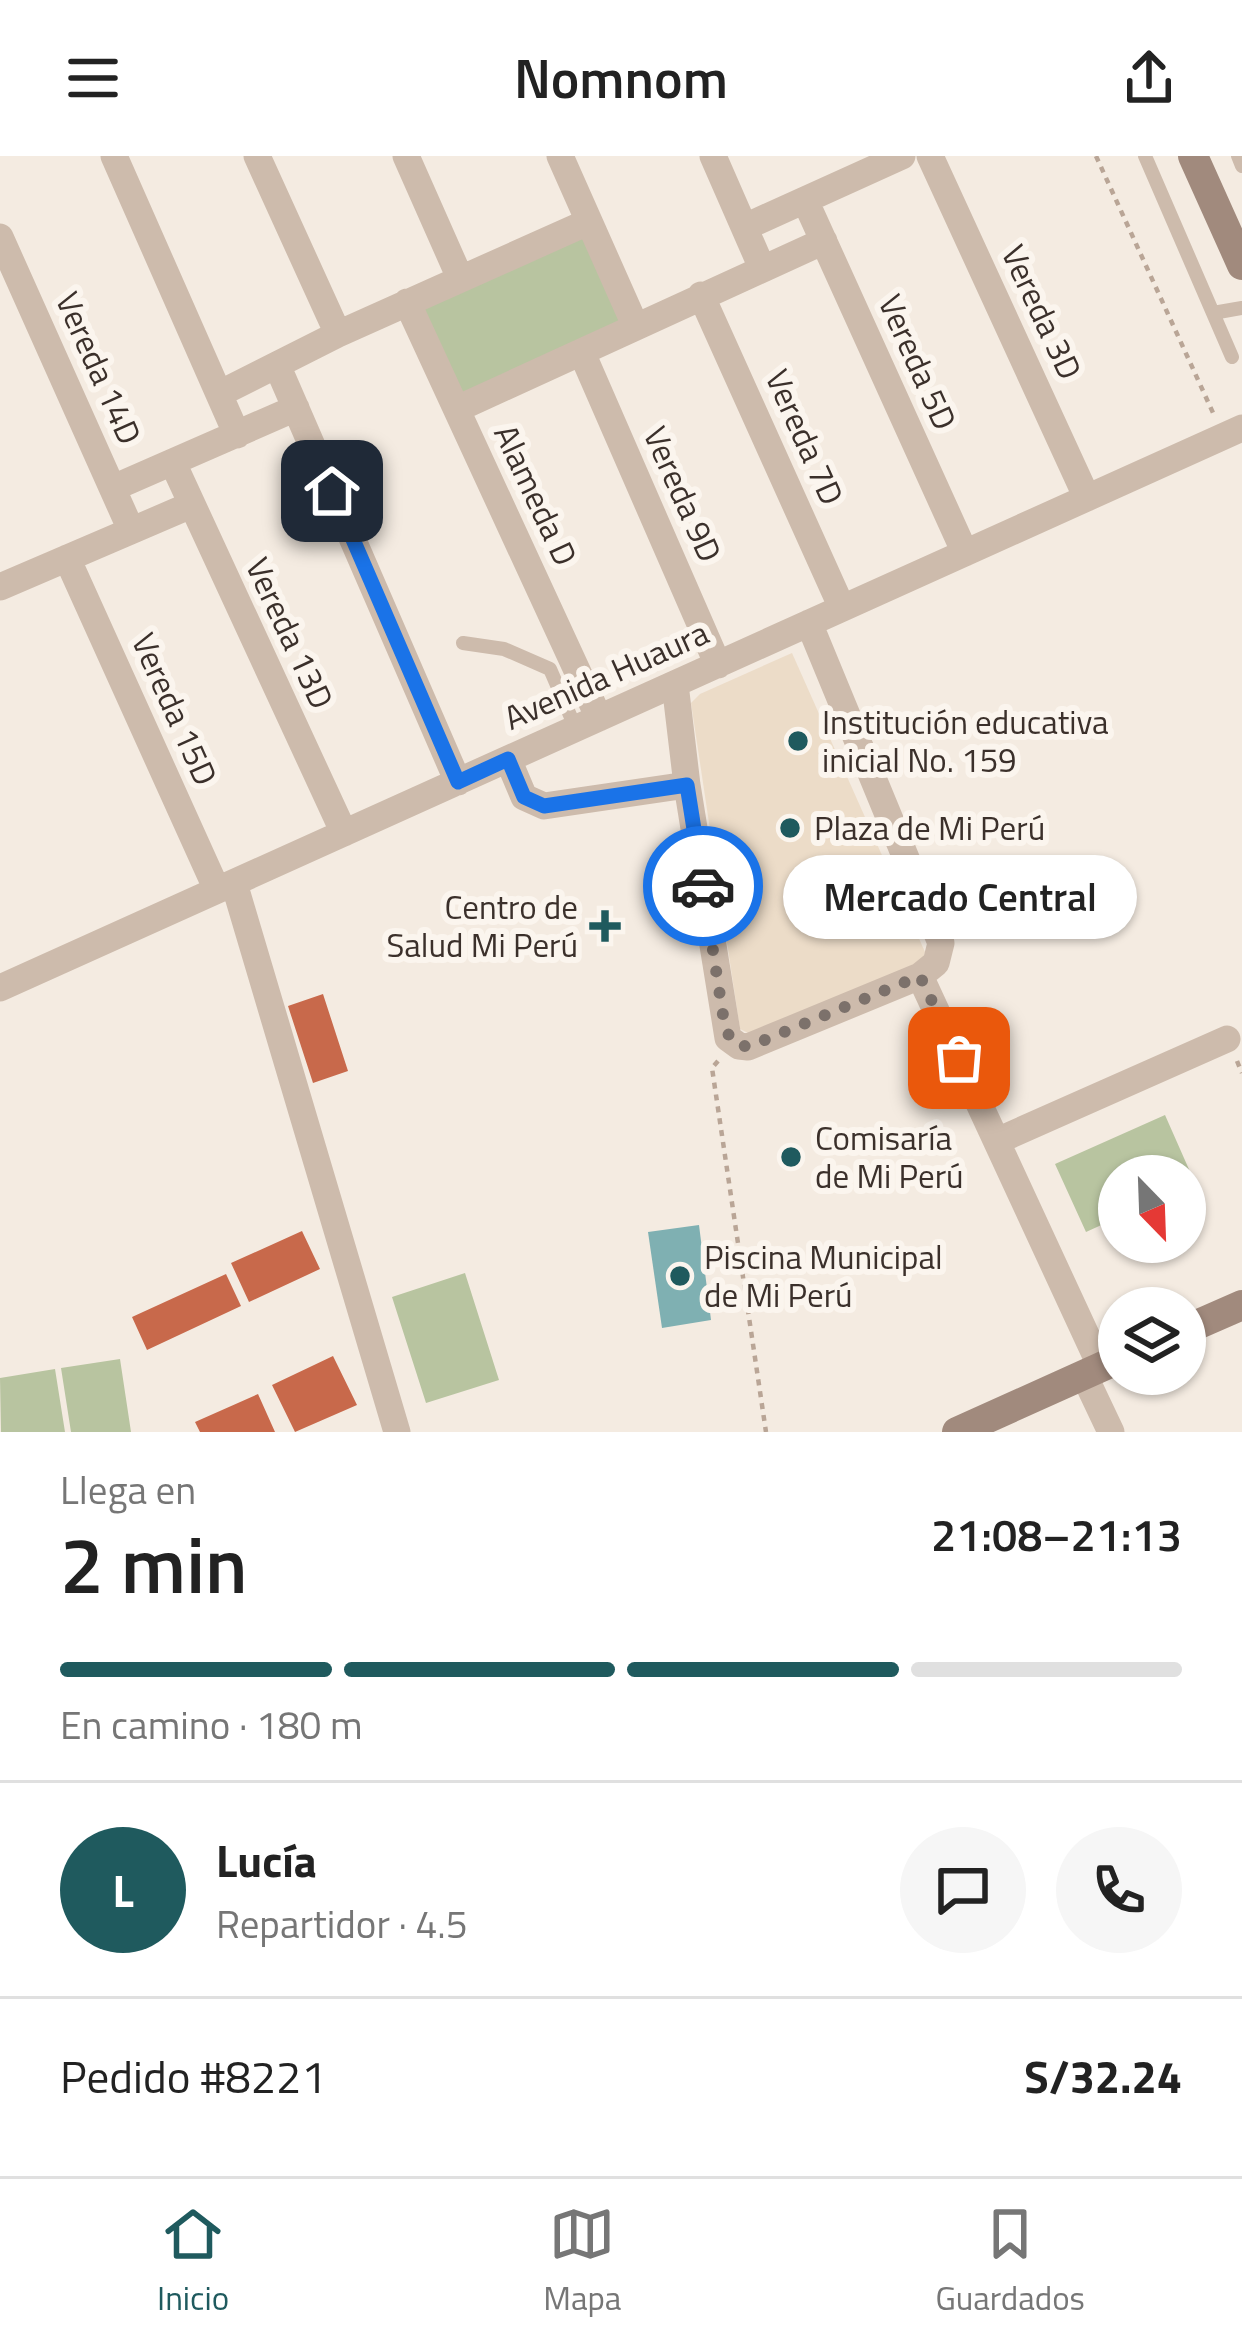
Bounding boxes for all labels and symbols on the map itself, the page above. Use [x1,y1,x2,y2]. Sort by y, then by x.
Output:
street label: Vereda 3D [989,236,1095,388]
street label: Vereda 14D [43,284,155,452]
street label: Vereda 5D [866,286,970,438]
street label: Vereda 7D [753,361,857,513]
street label: Alameda D [482,416,590,574]
street label: Vereda 9D [631,418,735,570]
pin [281,440,383,542]
street label: Vereda 13D [233,549,347,717]
street label: Avenida Huaura [496,608,716,742]
street label: Vereda 15D [119,625,231,793]
place label: Institución educativa inicial No. 159 [822,697,1109,785]
marker: Institución educativa inicial No. 159 [785,728,811,754]
place label: Plaza de Mi Perú [814,803,1045,853]
marker: Plaza de Mi Perú [777,815,803,841]
courier [643,826,763,946]
callout: Mercado Central [782,854,1136,938]
place label: Centro de Salud Mi Perú [386,882,578,970]
marker: Centro de Salud Mi Perú [589,910,621,942]
pin [908,1007,1010,1109]
place label: Comisaría de Mi Perú [815,1113,964,1201]
marker: Comisaría de Mi Perú [778,1144,804,1170]
north arrow [1098,1155,1206,1263]
place label: Piscina Municipal de Mi Perú [704,1232,943,1320]
marker: Piscina Municipal de Mi Perú [667,1263,693,1289]

